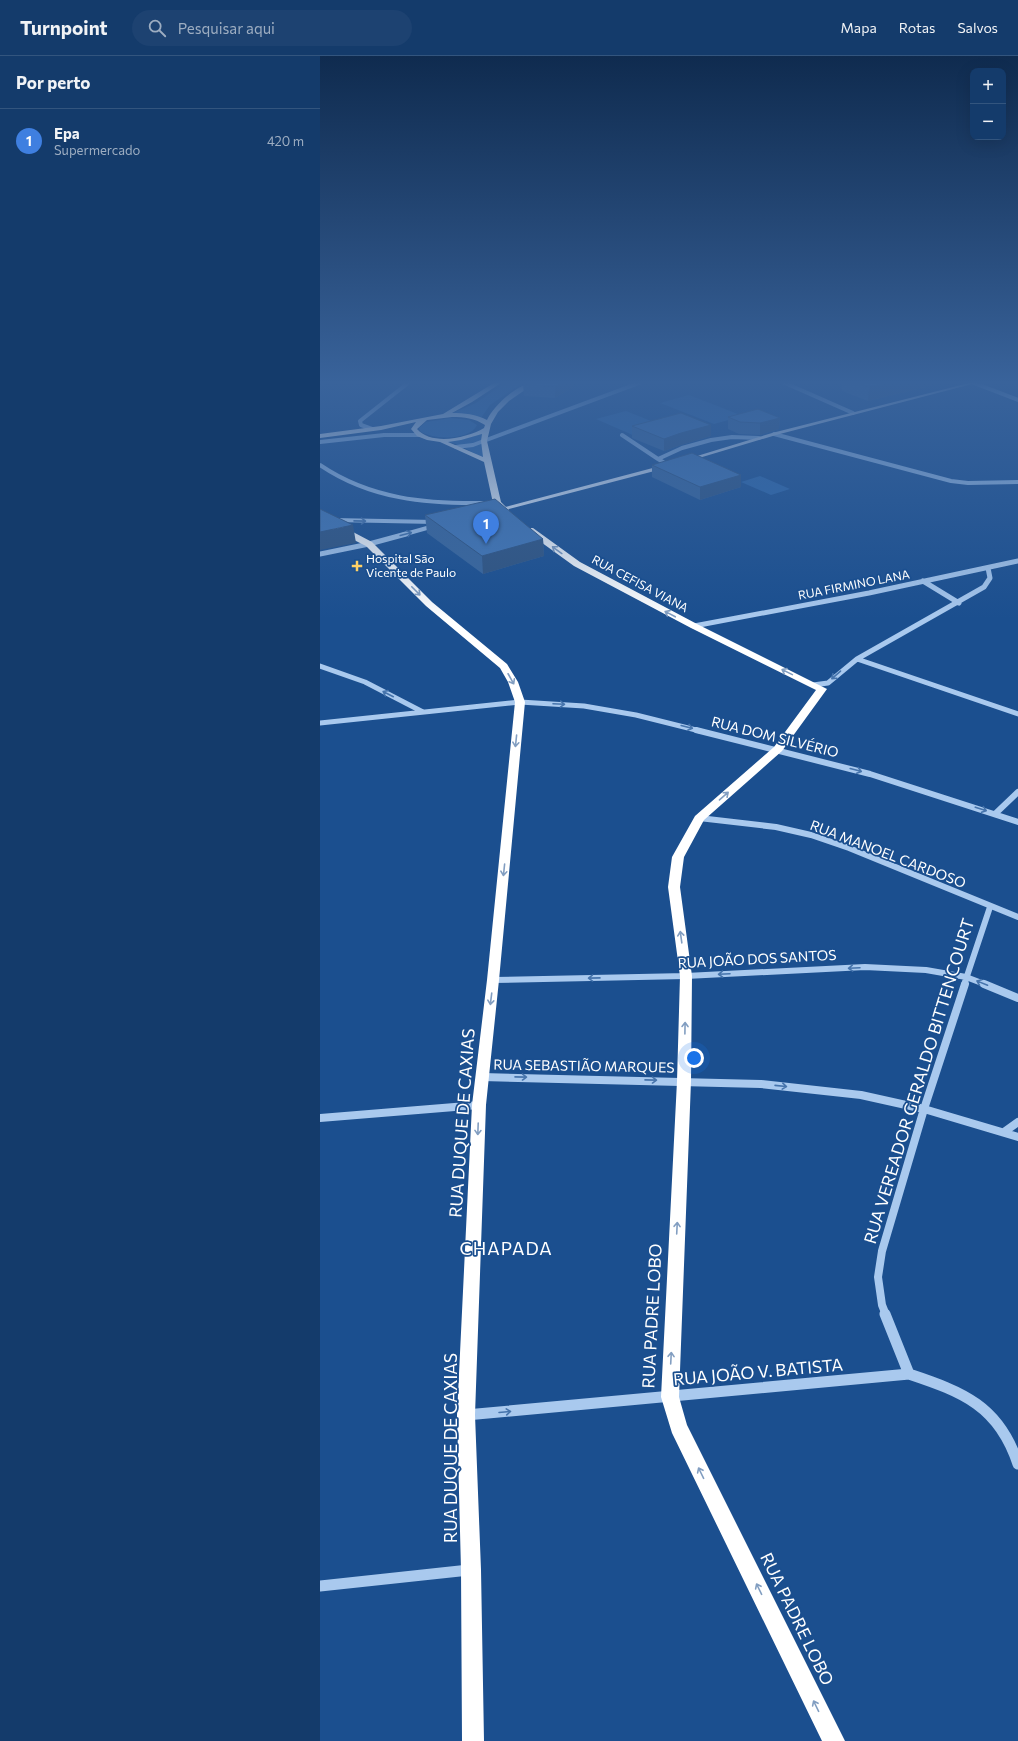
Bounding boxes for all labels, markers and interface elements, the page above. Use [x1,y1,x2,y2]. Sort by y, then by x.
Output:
search box [132,10,412,46]
text: Turnpoint [20,16,108,39]
icon: search [146,17,168,39]
text: Pesquisar aqui [178,19,275,37]
text: Mapa [841,19,877,36]
text: Rotas [899,19,935,36]
text: Salvos [957,19,998,36]
map controls [970,68,1006,140]
button: + [970,68,1006,104]
text: Por perto [16,72,91,93]
button: − [970,104,1006,140]
text: Epa [54,124,80,142]
text: 1 [26,133,32,149]
text: 420 m [267,133,304,149]
text: Supermercado [54,142,140,158]
pin: 1 [473,511,499,544]
one-way arrow [353,517,366,525]
one-way arrow [399,530,412,537]
one-way arrow [552,546,563,554]
place label: Hospital São Vicente de Paulo [366,551,456,579]
street label: RUA CEFISA VIANA [590,552,691,614]
marker: Hospital São Vicente de Paulo [351,560,363,572]
street label: RUA FIRMINO LANA [797,566,911,602]
one-way arrow [411,586,421,596]
one-way arrow [665,610,677,617]
one-way arrow [781,668,793,675]
one-way arrow [831,671,841,680]
one-way arrow [508,673,515,685]
one-way arrow [382,690,394,697]
one-way arrow [552,701,565,708]
street label: RUA DOM SILVÉRIO [710,712,840,761]
one-way arrow [680,724,693,731]
one-way arrow [513,734,520,747]
one-way arrow [850,767,863,774]
one-way arrow [719,792,729,801]
one-way arrow [974,806,987,813]
street label: RUA MANOEL CARDOSO [808,816,968,891]
one-way arrow [500,863,507,876]
street label: RUA VEREADOR GERALDO BITTENCOURT [859,915,978,1246]
one-way arrow [677,931,684,944]
street label: RUA JOÃO DOS SANTOS [677,946,837,971]
one-way arrow [848,964,861,972]
one-way arrow [718,970,731,978]
one-way arrow [588,974,601,982]
one-way arrow [976,979,988,986]
one-way arrow [487,993,495,1006]
one-way arrow [681,1022,689,1035]
street label: RUA DUQUE DE CAXIAS [444,1028,479,1218]
your location [684,1048,704,1068]
street label: RUA SEBASTIÃO MARQUES [493,1055,675,1076]
one-way arrow [514,1074,527,1081]
one-way arrow [644,1077,657,1084]
one-way arrow [774,1083,787,1090]
one-way arrow [474,1122,482,1135]
one-way arrow [674,1222,681,1235]
district label: CHAPADA [459,1237,553,1259]
street label: RUA PADRE LOBO [637,1243,666,1389]
one-way arrow [668,1352,675,1365]
street label: RUA DUQUE DE CAXIAS [440,1353,461,1543]
street label: RUA JOÃO V. BATISTA [672,1354,844,1389]
one-way arrow [498,1408,511,1415]
one-way arrow [697,1467,704,1479]
street label: RUA PADRE LOBO [756,1549,839,1689]
one-way arrow [755,1584,762,1596]
one-way arrow [812,1700,820,1712]

